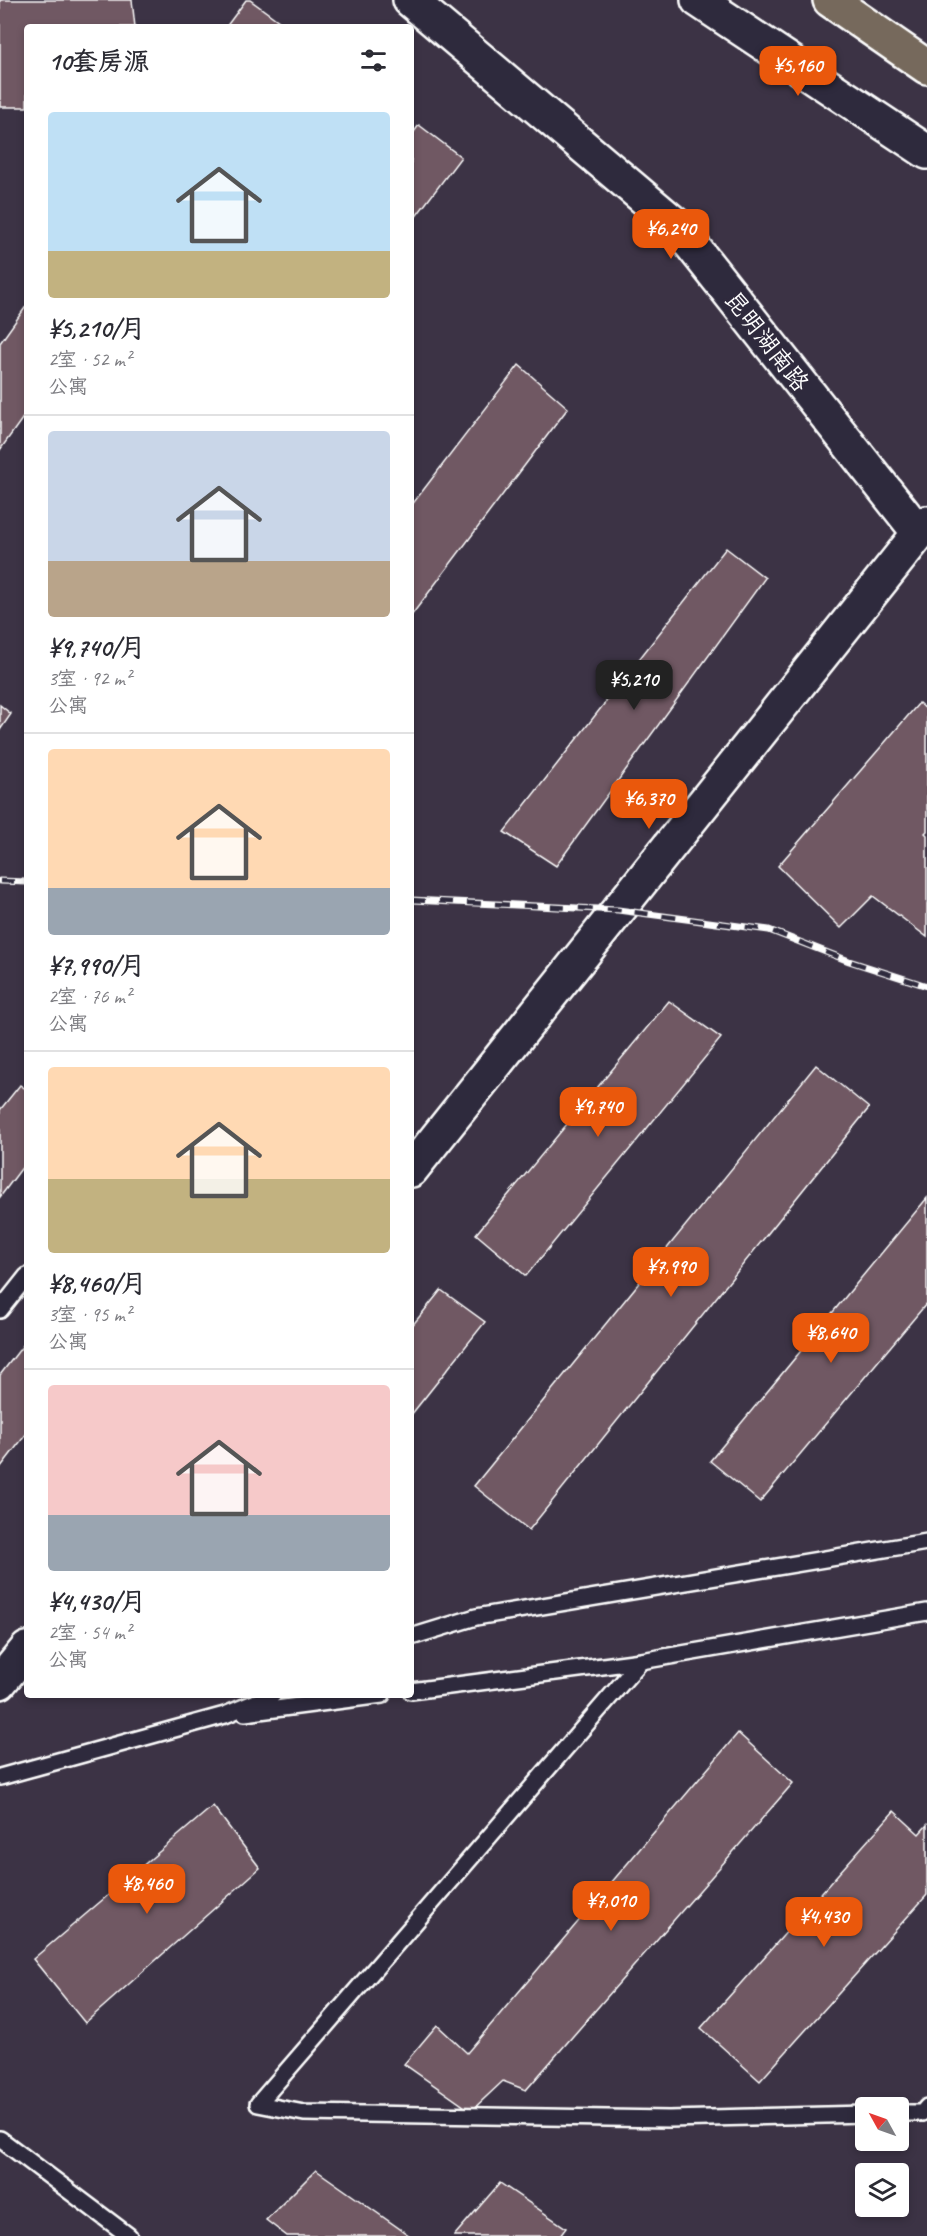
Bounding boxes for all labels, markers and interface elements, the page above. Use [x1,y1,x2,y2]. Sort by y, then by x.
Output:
icon: filters [357,44,390,77]
text: 10套房源 [48,45,149,78]
pin: ¥5,160 [749,46,847,97]
text: ¥5,160 [773,53,823,78]
icon: home [165,151,273,259]
pin: ¥6,240 [622,209,720,260]
text: ¥6,240 [646,216,696,241]
street label: 昆明湖南路 [718,284,816,398]
text: ¥5,210/月 [48,312,146,345]
text: 2室 · 52 m² [48,347,131,372]
text: 公寓 [48,374,88,399]
icon: home [165,470,273,578]
text: ¥9,740/月 [48,631,146,664]
pin: ¥5,210 [585,660,683,711]
text: 3室 · 92 m² [48,666,131,691]
text: ¥5,210 [610,667,658,692]
text: 公寓 [48,693,88,718]
pin: ¥6,370 [600,779,698,830]
text: ¥6,370 [624,786,674,811]
icon: home [165,788,273,896]
text: ¥7,990/月 [48,949,146,982]
text: 2室 · 76 m² [48,984,131,1009]
text: 公寓 [48,1011,88,1036]
pin: ¥9,740 [549,1087,647,1138]
text: ¥9,740 [574,1094,622,1119]
icon: home [165,1106,273,1214]
pin: ¥7,990 [622,1247,720,1298]
text: ¥7,990 [647,1254,695,1279]
text: ¥8,460/月 [48,1267,147,1300]
text: 3室 · 95 m² [48,1302,131,1327]
pin: ¥8,640 [782,1313,880,1364]
text: ¥8,640 [806,1320,856,1345]
text: 公寓 [48,1329,88,1354]
icon: home [165,1424,273,1532]
text: ¥4,430/月 [48,1585,146,1618]
text: 2室 · 54 m² [48,1620,131,1645]
text: 公寓 [48,1647,88,1672]
pin: ¥8,460 [98,1864,196,1915]
text: ¥8,460 [122,1871,172,1896]
pin: ¥7,010 [562,1881,660,1932]
text: ¥7,010 [587,1888,635,1913]
pin: ¥4,430 [775,1897,873,1948]
text: ¥4,430 [800,1904,848,1929]
north arrow [855,2097,909,2151]
map controls [855,2097,909,2217]
button: layers [855,2163,909,2217]

